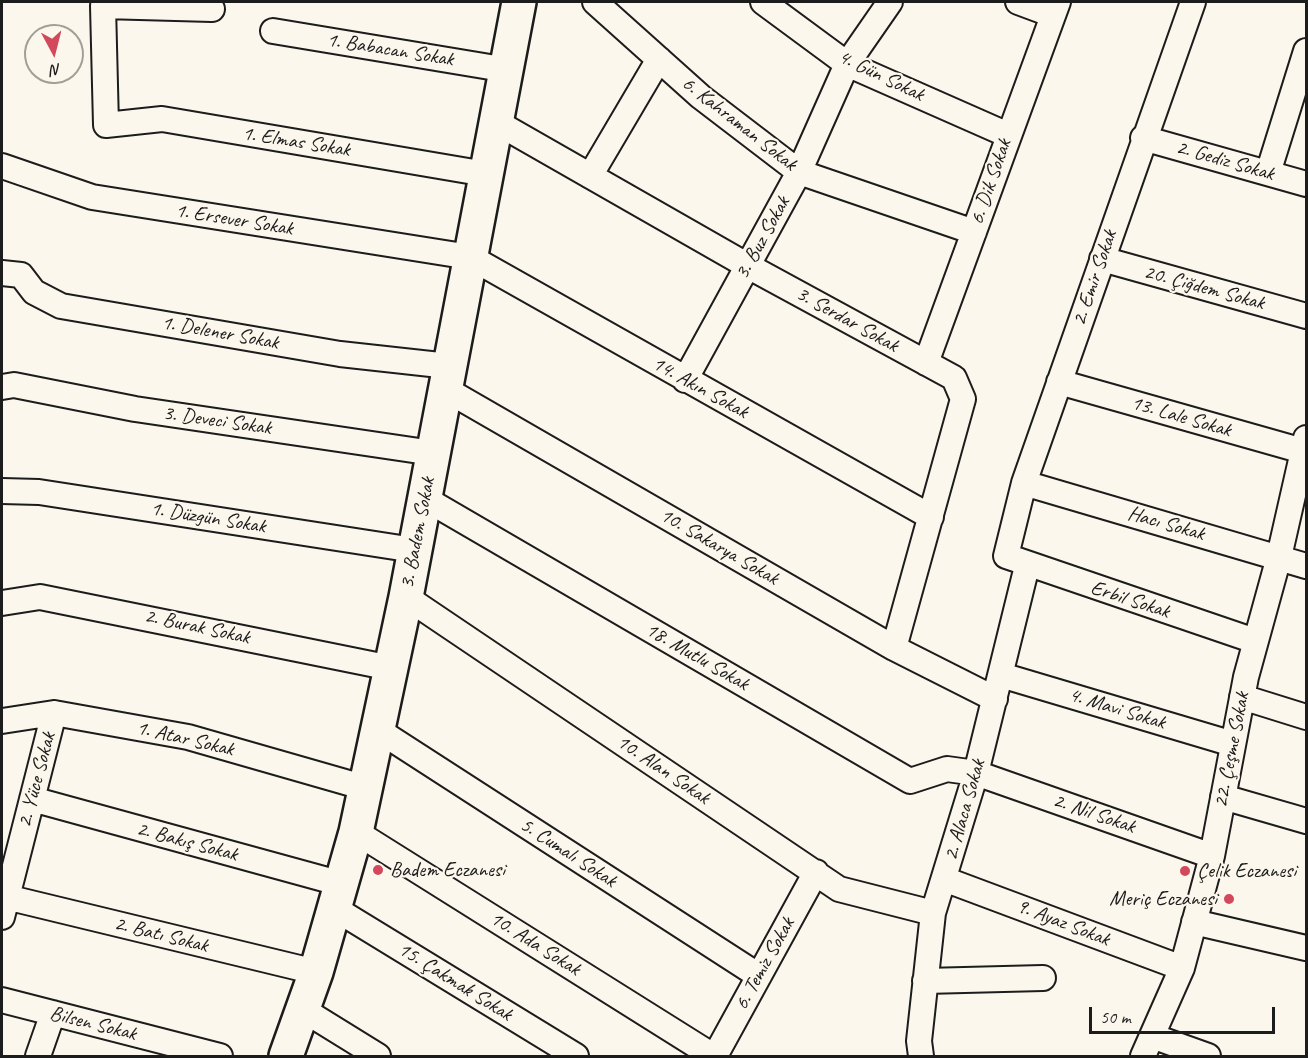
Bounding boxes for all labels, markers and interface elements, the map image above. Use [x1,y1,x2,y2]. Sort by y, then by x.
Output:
north arrow [24,24,84,84]
street label: 1. Babacan Sokak [325,28,455,72]
street label: 4. Gün Sokak [834,44,928,108]
text: N [50,59,62,80]
street label: 6. Kahraman Sokak [676,71,802,177]
street label: 1. Elmas Sokak [240,121,352,163]
street label: 2. Gediz Sokak [1173,135,1277,187]
street label: 6. Dik Sokak [965,136,1017,228]
street label: 3. Buz Sokak [730,192,796,284]
street label: 1. Ersever Sokak [173,198,295,242]
street label: 2. Emir Sokak [1067,227,1123,329]
street label: 20. Çiğdem Sokak [1141,260,1267,316]
street label: 3. Serdar Sokak [791,282,903,358]
street label: 1. Delener Sokak [159,310,281,356]
street label: 14. Akın Sokak [648,351,752,425]
street label: 13. Lale Sokak [1128,391,1234,443]
street label: 3. Deveci Sokak [161,401,273,441]
street label: 3. Badem Sokak [395,475,441,591]
street label: 1. Düzgün Sokak [149,496,267,540]
street label: Hacı Sokak [1125,501,1207,547]
street label: 10. Sakarya Sokak [655,503,783,591]
street label: Erbil Sokak [1087,575,1173,625]
street label: 2. Burak Sokak [142,604,252,650]
street label: 18. Mutlu Sokak [641,617,753,697]
street label: 4. Mavi Sokak [1066,682,1168,736]
street label: 22. Çeşme Sokak [1208,690,1256,810]
street label: 1. Atar Sokak [134,716,236,762]
street label: 2. Yüce Sokak [12,730,62,830]
street label: 10. Alan Sokak [612,730,714,810]
street label: 2. Alaca Sokak [939,757,991,863]
street label: 2. Nil Sokak [1050,788,1138,840]
street label: 5. Cumalı Sokak [515,812,621,894]
street label: 2. Bakış Sokak [134,816,240,868]
place label: Badem Eczanesi [390,857,505,883]
place label: Çelik Eczanesi [1197,858,1296,884]
marker: Badem Eczanesi [371,863,385,877]
marker: Çelik Eczanesi [1178,864,1192,878]
place label: Meriç Eczanesi [1109,886,1217,912]
marker: Meriç Eczanesi [1222,892,1236,906]
street label: 9. Ayaz Sokak [1013,894,1113,952]
street label: 10. Ada Sokak [485,906,585,982]
street label: 2. Batı Sokak [111,911,211,959]
street label: 6. Temiz Sokak [729,913,801,1015]
street label: 15. Çakmak Sokak [393,937,517,1027]
scale bar [1092,995,1278,1033]
street label: Bilsen Sokak [47,1001,139,1047]
text: 50 m [1100,1006,1131,1028]

